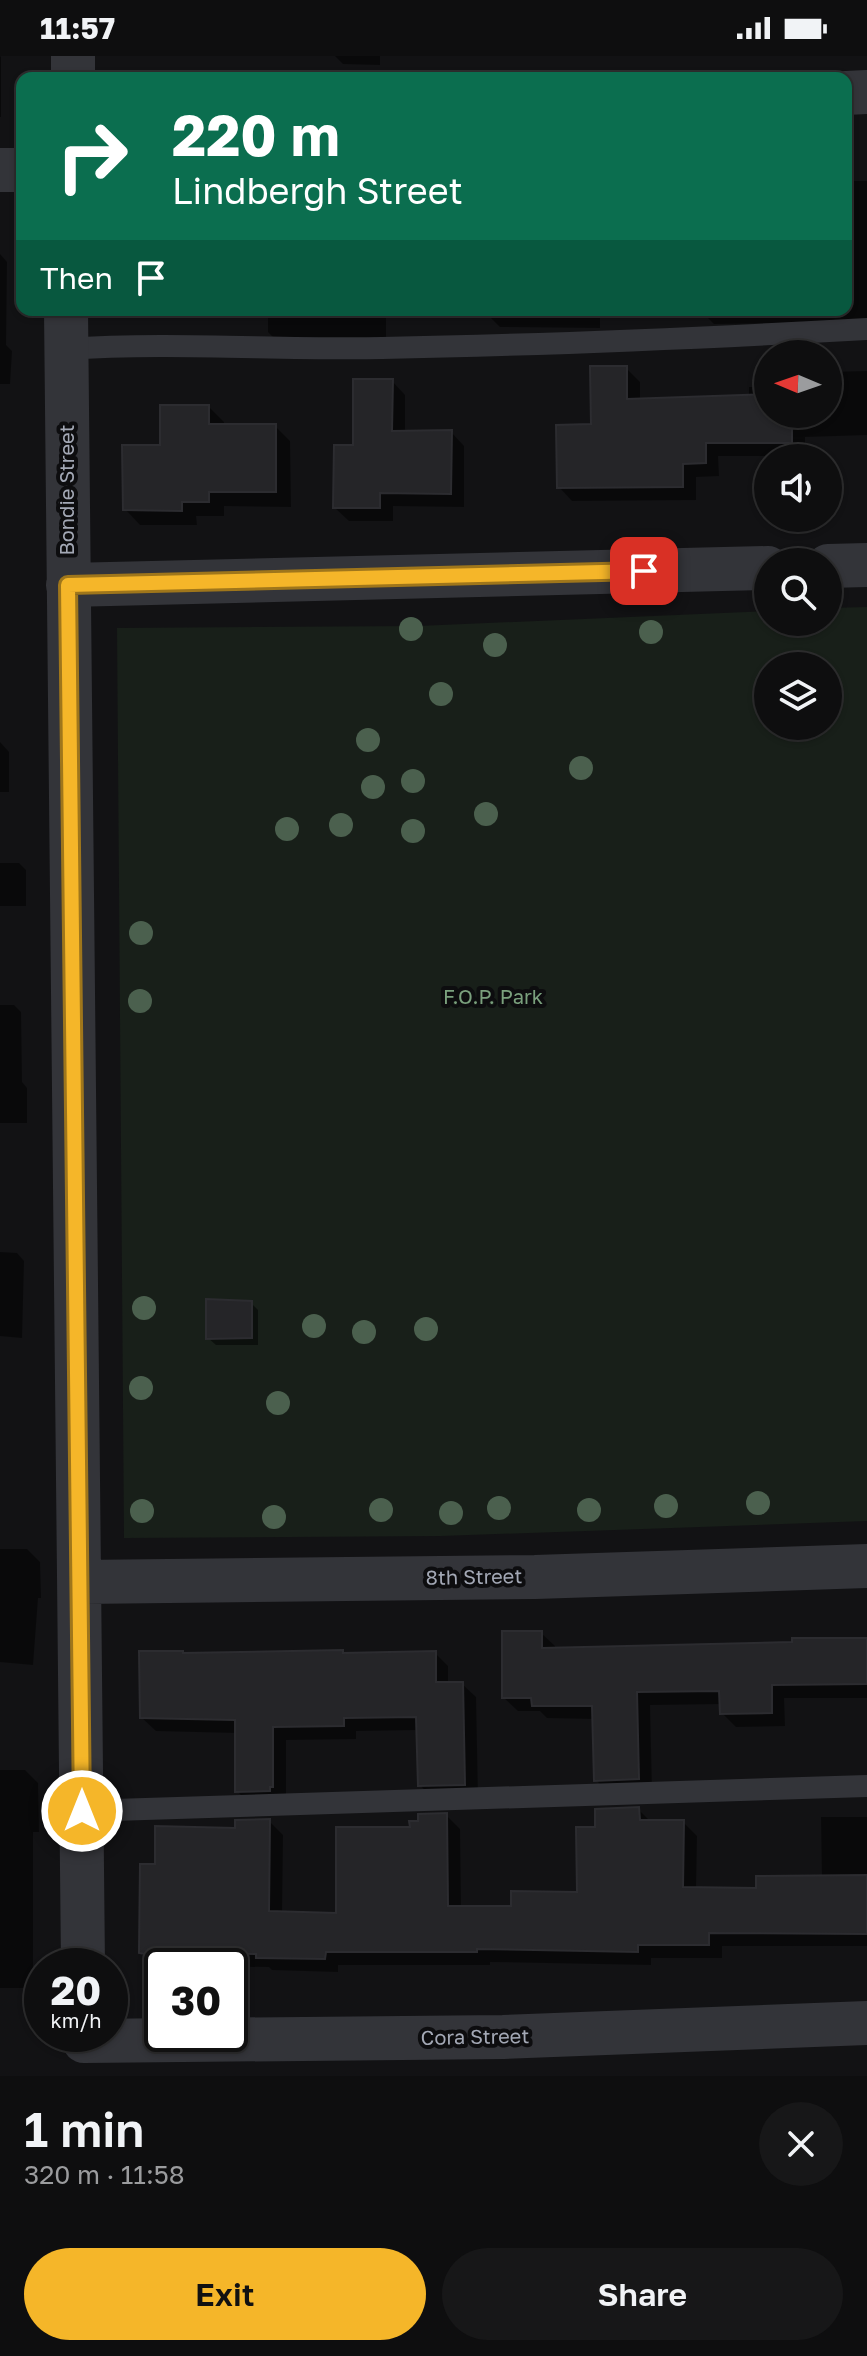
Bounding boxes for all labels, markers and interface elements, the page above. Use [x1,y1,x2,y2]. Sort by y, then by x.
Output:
text: 11:57 [40,10,115,46]
text: 220 m [172,101,340,168]
icon: right [40,104,144,208]
text: Lindbergh Street [172,169,463,212]
icon: arrive [129,256,173,300]
text: Then [40,260,113,296]
north arrow [754,340,842,428]
map controls [754,340,842,740]
street label: Bondie Street [54,424,78,556]
button: sound [754,444,842,532]
pin [610,537,678,605]
button: search [754,548,842,636]
icon: arrive [622,549,666,593]
button: layers [754,652,842,740]
park label: F.O.P. Park [443,984,543,1008]
street label: 8th Street [425,1563,523,1589]
position arrow [40,1769,124,1853]
speed limit sign: 30 [144,1948,248,2052]
text: 20 [51,1966,101,2014]
text: km/h [51,2008,101,2032]
street label: Cora Street [420,2023,530,2049]
text: 1 min [24,2100,144,2158]
button: close [759,2102,843,2186]
text: 320 m · 11:58 [24,2159,185,2190]
button: Exit [24,2248,426,2340]
button: Share [442,2248,843,2340]

